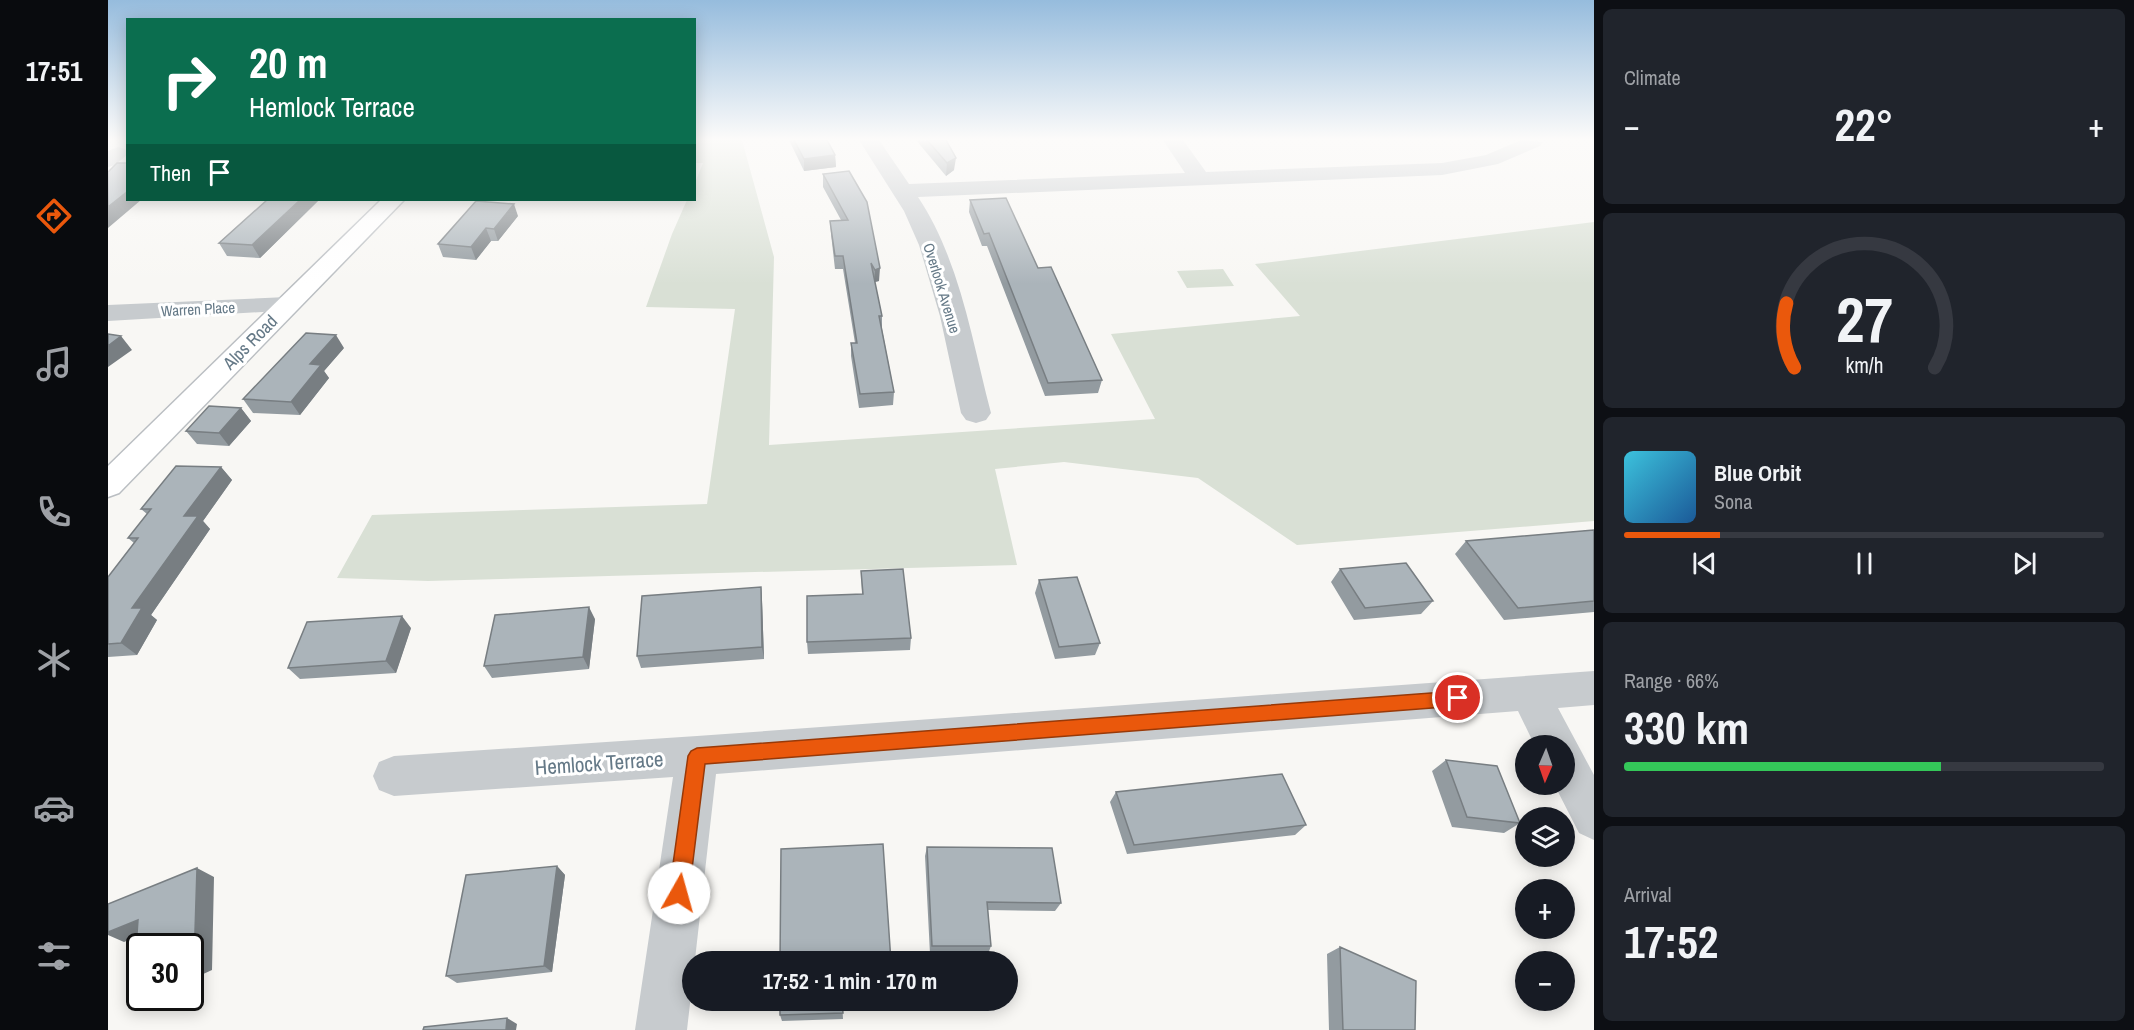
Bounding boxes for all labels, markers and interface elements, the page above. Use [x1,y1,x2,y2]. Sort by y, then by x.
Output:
text: 20 m [249,35,328,91]
icon: right [150,42,228,120]
text: 17:51 [26,53,82,89]
text: Climate [1624,64,1681,91]
text: Hemlock Terrace [249,89,415,125]
text: 22° [1834,94,1894,155]
text: − [1624,103,1640,147]
text: + [2088,103,2104,147]
icon: arrive [203,156,236,189]
text: Then [150,158,191,188]
icon: directions [33,195,75,237]
street label: Overlook Avenue [918,240,966,336]
text: 27 [1836,277,1892,361]
street label: Warren Place [160,297,236,321]
street label: Alps Road [216,309,283,376]
icon: music [33,343,75,385]
text: km/h [1845,351,1883,380]
text: Blue Orbit [1714,458,1801,488]
text: Sona [1714,488,1752,515]
icon: phone [33,491,75,533]
icon: previous [1688,547,1721,580]
icon: pause [1848,547,1881,580]
icon: next [2008,547,2041,580]
icon: climate [33,639,75,681]
text: Range · 66% [1624,667,1719,694]
pin [1432,672,1483,723]
icon: arrive [1441,681,1474,714]
text: 330 km [1624,697,1749,758]
north arrow [1515,735,1575,795]
map controls [1515,735,1575,1011]
street label: Hemlock Terrace [534,744,664,782]
icon: car [33,787,75,829]
button: layers [1515,807,1575,867]
position arrow [647,861,711,925]
button: + [1515,879,1575,939]
text: Arrival [1624,881,1671,908]
text: 17:52 [1624,911,1718,972]
speed limit sign: 30 [126,933,204,1011]
icon: filters [33,935,75,977]
button: − [1515,951,1575,1011]
text: 17:52 · 1 min · 170 m [763,966,937,996]

